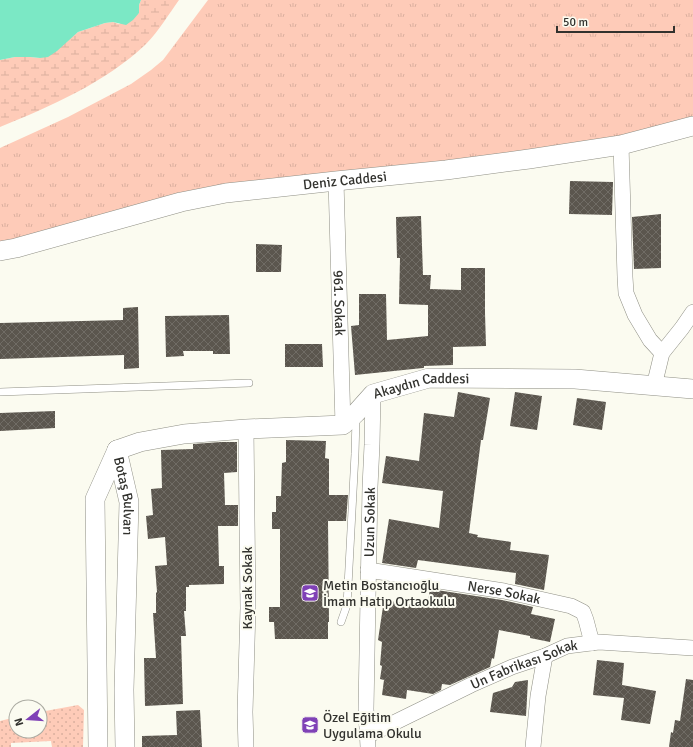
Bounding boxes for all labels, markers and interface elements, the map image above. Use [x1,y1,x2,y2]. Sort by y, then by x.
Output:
scale bar [557,8,674,34]
text: 50 m [563,15,588,30]
street label: Deniz Caddesi [302,168,388,194]
street label: 961. Sokak [330,270,348,336]
street label: Akaydın Caddesi [371,370,469,403]
street label: Botaş Bulvarı [110,455,137,536]
street label: Uzun Sokak [361,487,379,557]
street label: Kaynak Sokak [239,547,256,629]
place label: Metin Bostancıoğlu İmam Hatip Ortaokulu [323,577,455,610]
street label: Nerse Sokak [466,577,542,608]
school or university icon: Metin Bostancıoğlu İmam Hatip Ortaokulu [300,583,320,603]
street label: Un Fabrikası Sokak [468,637,579,693]
north arrow [8,699,48,739]
place label: Özel Eğitim Uygulama Okulu [323,709,422,742]
school or university icon: Özel Eğitim Uygulama Okulu [300,715,320,735]
text: N [12,716,26,727]

